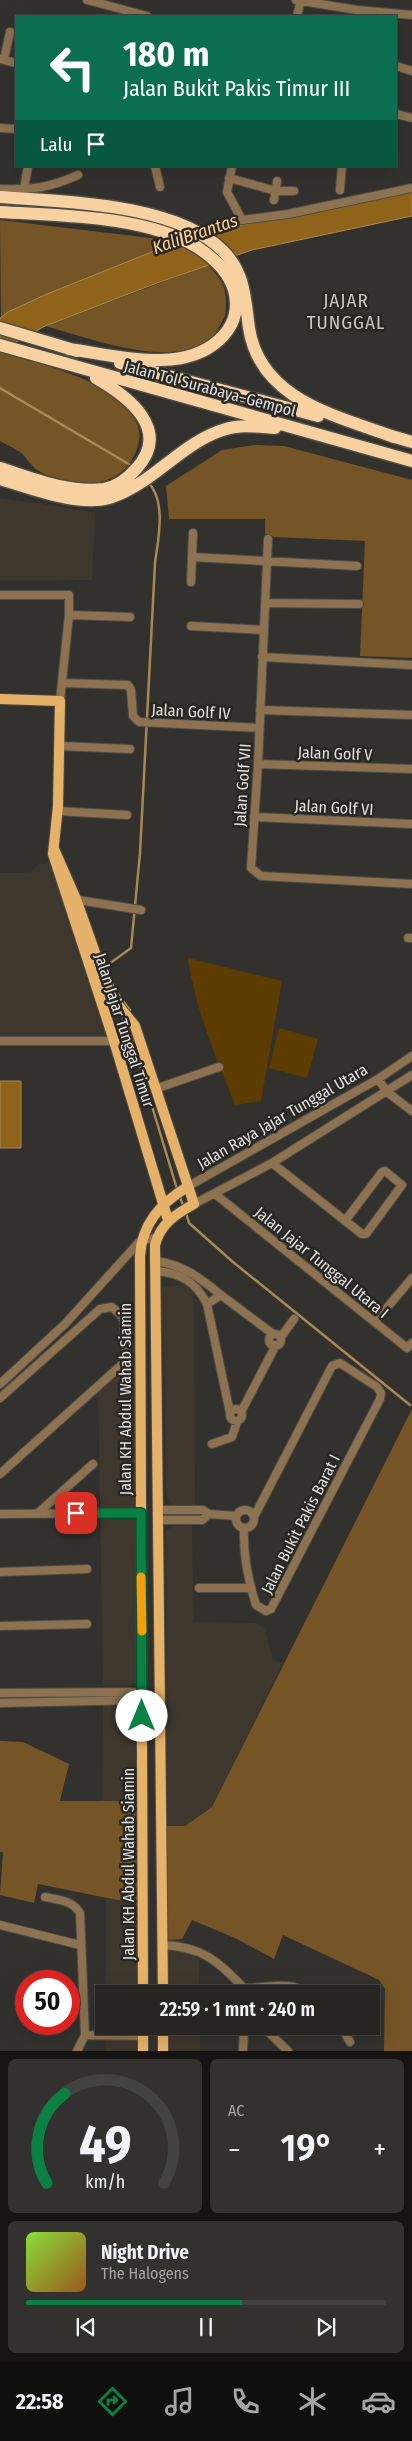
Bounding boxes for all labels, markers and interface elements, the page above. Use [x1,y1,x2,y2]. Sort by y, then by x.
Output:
text: 180 m [123,33,209,75]
icon: left [40,35,105,100]
text: Jalan Bukit Pakis Timur III [123,75,350,102]
icon: arrive [82,130,110,158]
text: Lalu [40,133,72,156]
water label: Kali Brantas [149,209,241,259]
district label: JAJAR TUNGGAL [307,289,385,334]
street label: Jalan Tol Surabaya–Gempol [122,356,298,421]
street label: Jalan Golf IV [151,700,232,723]
street label: Jalan Golf VII [230,743,255,827]
street label: Jalan Golf V [297,743,374,764]
street label: Jalan Golf VI [294,796,374,819]
street label: Jalan Jajar Tunggal Timur [91,951,159,1110]
street label: Jalan Raya Jajar Tunggal Utara [194,1060,371,1173]
street label: Jalan Jajar Tunggal Utara I [251,1203,392,1322]
street label: Jalan KH Abdul Wahab Siamin [116,1303,135,1495]
street label: Jalan Bukit Pakis Barat I [257,1451,344,1597]
pin [55,1492,97,1534]
icon: arrive [62,1499,90,1527]
position arrow [115,1689,167,1741]
street label: Jalan KH Abdul Wahab Siamin [119,1768,138,1960]
speed limit sign: 50 [15,1970,80,2035]
text: 22:59 · 1 mnt · 240 m [160,1998,315,2021]
text: AC [228,2101,244,2120]
text: 49 [79,2113,131,2176]
text: 19° [280,2125,333,2171]
text: − [228,2133,241,2166]
text: + [373,2133,386,2166]
text: km/h [85,2171,125,2193]
text: Night Drive [101,2241,189,2264]
text: The Halogens [101,2264,189,2283]
icon: previous [72,2313,100,2341]
icon: pause [192,2313,220,2341]
icon: next [312,2313,340,2341]
icon: directions [95,2384,130,2419]
icon: music [162,2384,197,2419]
icon: phone [228,2384,263,2419]
icon: climate [295,2384,330,2419]
icon: car [361,2384,396,2419]
text: 22:58 [16,2388,64,2415]

